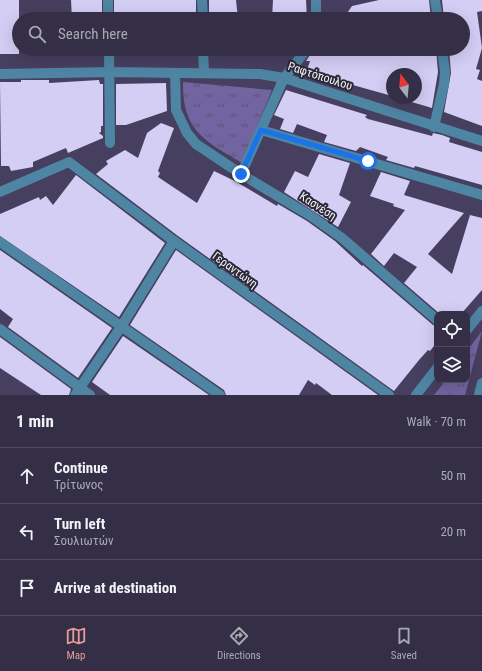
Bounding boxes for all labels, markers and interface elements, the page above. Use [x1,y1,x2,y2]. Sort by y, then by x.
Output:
search box [12,12,470,56]
icon: search [26,23,48,45]
text: Search here [58,25,128,43]
street label: Ραφτόπουλου [286,59,354,93]
north arrow [386,68,422,104]
route start [359,152,377,170]
route end [232,165,250,183]
street label: Κασνέση [297,189,339,223]
street label: Γεραντώνη [210,249,260,291]
map controls [434,311,470,383]
button: locate [434,311,470,347]
button: layers [434,347,470,383]
text: 1 min [16,411,54,431]
text: Walk · 70 m [406,414,466,429]
text: Continue [54,459,108,477]
icon: ahead [16,465,38,487]
text: 50 m [440,468,466,483]
text: Τρίτωνος [54,477,103,492]
text: Turn left [54,515,105,533]
icon: left [16,521,38,543]
text: 20 m [440,524,466,539]
text: Σουλιωτών [54,533,114,548]
icon: arrive [16,577,38,599]
text: Arrive at destination [54,579,177,597]
tab: Map [65,625,87,662]
tab: Directions [217,625,261,662]
tab: Saved [391,625,417,662]

